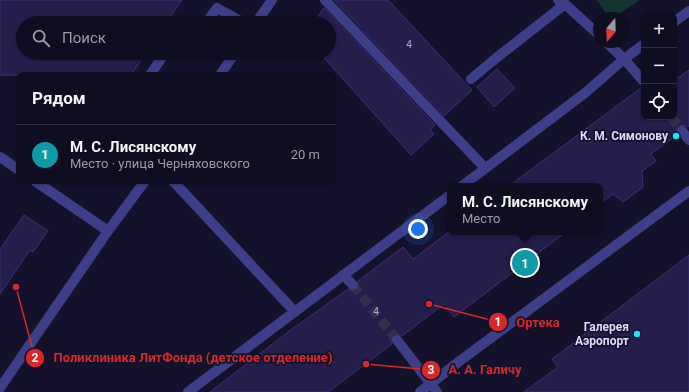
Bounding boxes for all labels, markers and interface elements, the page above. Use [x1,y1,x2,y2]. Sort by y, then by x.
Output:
north arrow [593,12,629,48]
map controls [641,12,677,120]
button: + [641,12,677,48]
search box [16,16,336,60]
icon: search [30,27,52,49]
text: Поиск [62,29,106,47]
house number: 4 [406,39,412,50]
button: − [641,48,677,84]
button: locate [641,84,677,120]
text: Рядом [32,88,86,108]
place label: К. М. Симонову [580,129,669,143]
marker: К. М. Симонову [671,131,681,141]
text: М. С. Лисянскому [70,138,196,156]
text: 1 [41,147,49,162]
text: 20 m [291,147,320,162]
text: Место · улица Черняховского [70,156,250,171]
popup [447,183,603,235]
text: М. С. Лисянскому [462,193,588,211]
text: Место [462,211,500,226]
your location [408,219,428,239]
pin: 1 [512,248,538,278]
house number: 4 [373,306,379,317]
callout: Ортека [488,310,568,335]
text: 1 [495,315,501,329]
text: Ортека [516,315,560,330]
place label: Галерея Аэропорт [575,320,629,348]
marker: Галерея Аэропорт [632,329,642,339]
callout: Поликлиника ЛитФонда (детское отделение) [25,345,340,370]
text: Поликлиника ЛитФонда (детское отделение) [54,350,332,365]
text: 2 [32,351,39,365]
callout: А. А. Галичу [421,357,530,382]
text: А. А. Галичу [448,362,522,377]
text: 3 [428,363,435,377]

